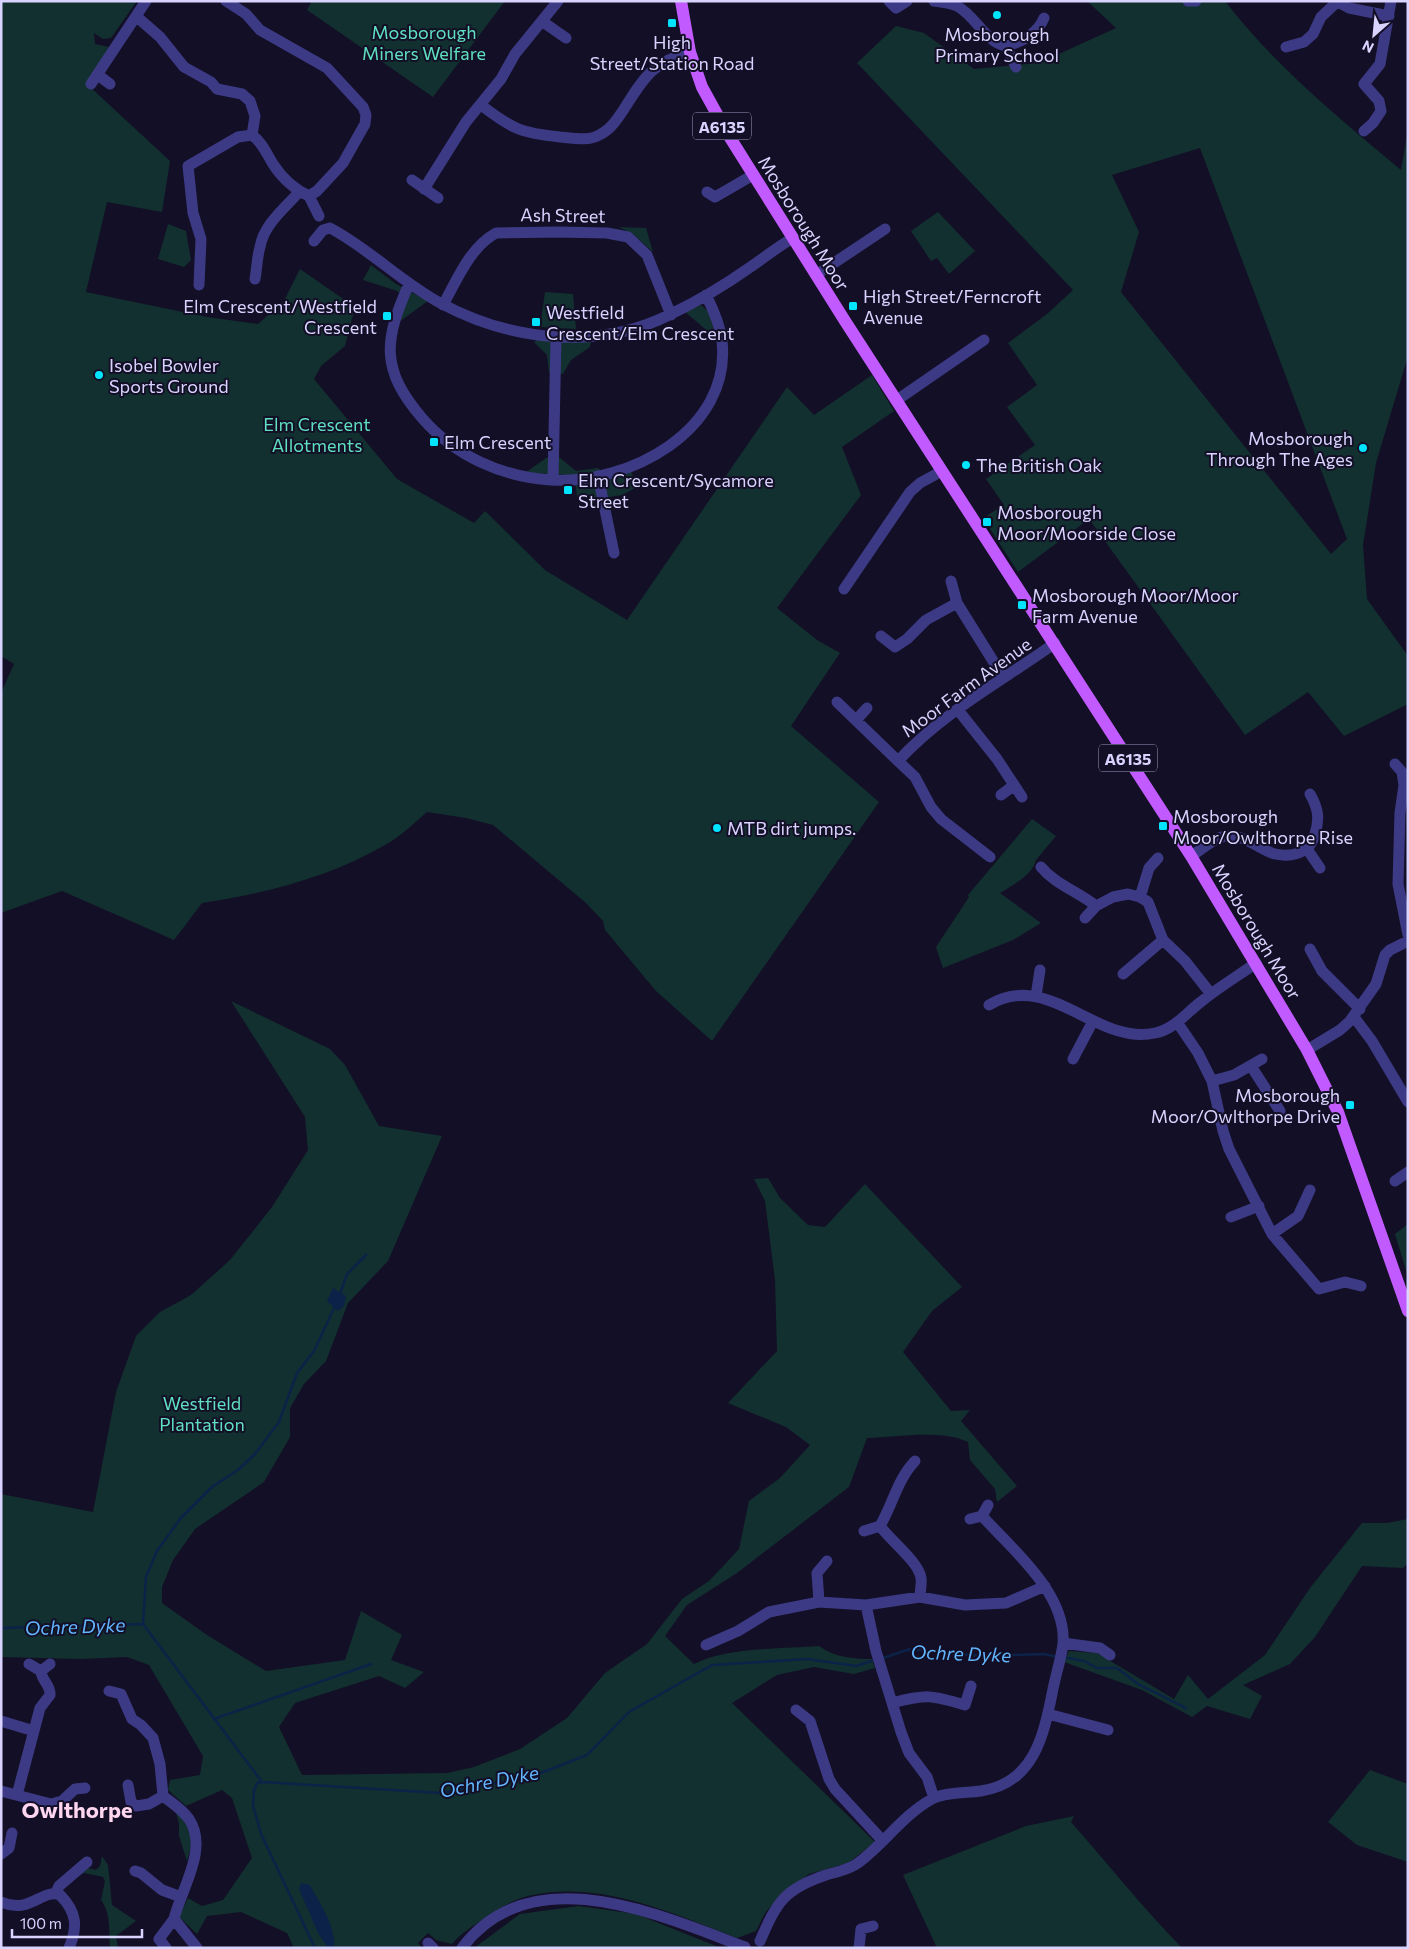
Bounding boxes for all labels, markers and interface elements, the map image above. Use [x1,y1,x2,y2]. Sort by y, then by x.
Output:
marker: Mosborough Primary School [991,9,1003,21]
north arrow [1349,10,1399,60]
marker: High Street/Station Road [666,17,678,29]
park label: Mosborough Miners Welfare [362,21,486,64]
place label: Mosborough Primary School [935,23,1059,66]
place label: High Street/Station Road [590,31,754,74]
text: N [1359,37,1376,57]
road number: A6135 [693,112,751,140]
street label: Mosborough Moor [754,152,854,294]
street label: Ash Street [520,203,606,227]
place label: High Street/Ferncroft Avenue [863,285,1041,328]
place label: Elm Crescent/Westfield Crescent [183,295,377,338]
marker: High Street/Ferncroft Avenue [847,300,859,312]
place label: Westfield Crescent/Elm Crescent [546,301,734,344]
marker: Elm Crescent/Westfield Crescent [381,310,393,322]
marker: Westfield Crescent/Elm Crescent [530,316,542,328]
place label: Isobel Bowler Sports Ground [109,354,229,397]
marker: Isobel Bowler Sports Ground [93,369,105,381]
park label: Elm Crescent Allotments [263,413,371,456]
place label: Mosborough Through The Ages [1206,427,1353,470]
place label: Elm Crescent [444,431,551,453]
marker: Elm Crescent [428,436,440,448]
marker: Mosborough Through The Ages [1357,442,1369,454]
place label: The British Oak [976,454,1102,476]
marker: The British Oak [960,459,972,471]
place label: Elm Crescent/Sycamore Street [578,469,774,512]
marker: Elm Crescent/Sycamore Street [562,484,574,496]
place label: Mosborough Moor/Moorside Close [997,501,1176,544]
marker: Mosborough Moor/Moorside Close [981,516,993,528]
place label: Mosborough Moor/Moor Farm Avenue [1032,584,1239,627]
marker: Mosborough Moor/Moor Farm Avenue [1016,599,1028,611]
street label: Moor Farm Avenue [897,633,1035,741]
road number: A6135 [1099,744,1157,771]
place label: Mosborough Moor/Owlthorpe Rise [1173,805,1353,848]
place label: MTB dirt jumps. [727,817,856,839]
marker: Mosborough Moor/Owlthorpe Rise [1157,820,1169,832]
marker: MTB dirt jumps. [711,822,723,834]
street label: Mosborough Moor [1208,859,1306,1003]
place label: Mosborough Moor/Owlthorpe Drive [1151,1084,1340,1127]
marker: Mosborough Moor/Owlthorpe Drive [1344,1099,1356,1111]
park label: Westfield Plantation [159,1392,245,1435]
water label: Ochre Dyke [24,1613,126,1639]
water label: Ochre Dyke [910,1640,1012,1666]
water label: Ochre Dyke [438,1760,540,1802]
district label: Owlthorpe [21,1796,133,1823]
scale bar [12,1906,142,1938]
text: 100 m [20,1914,62,1932]

